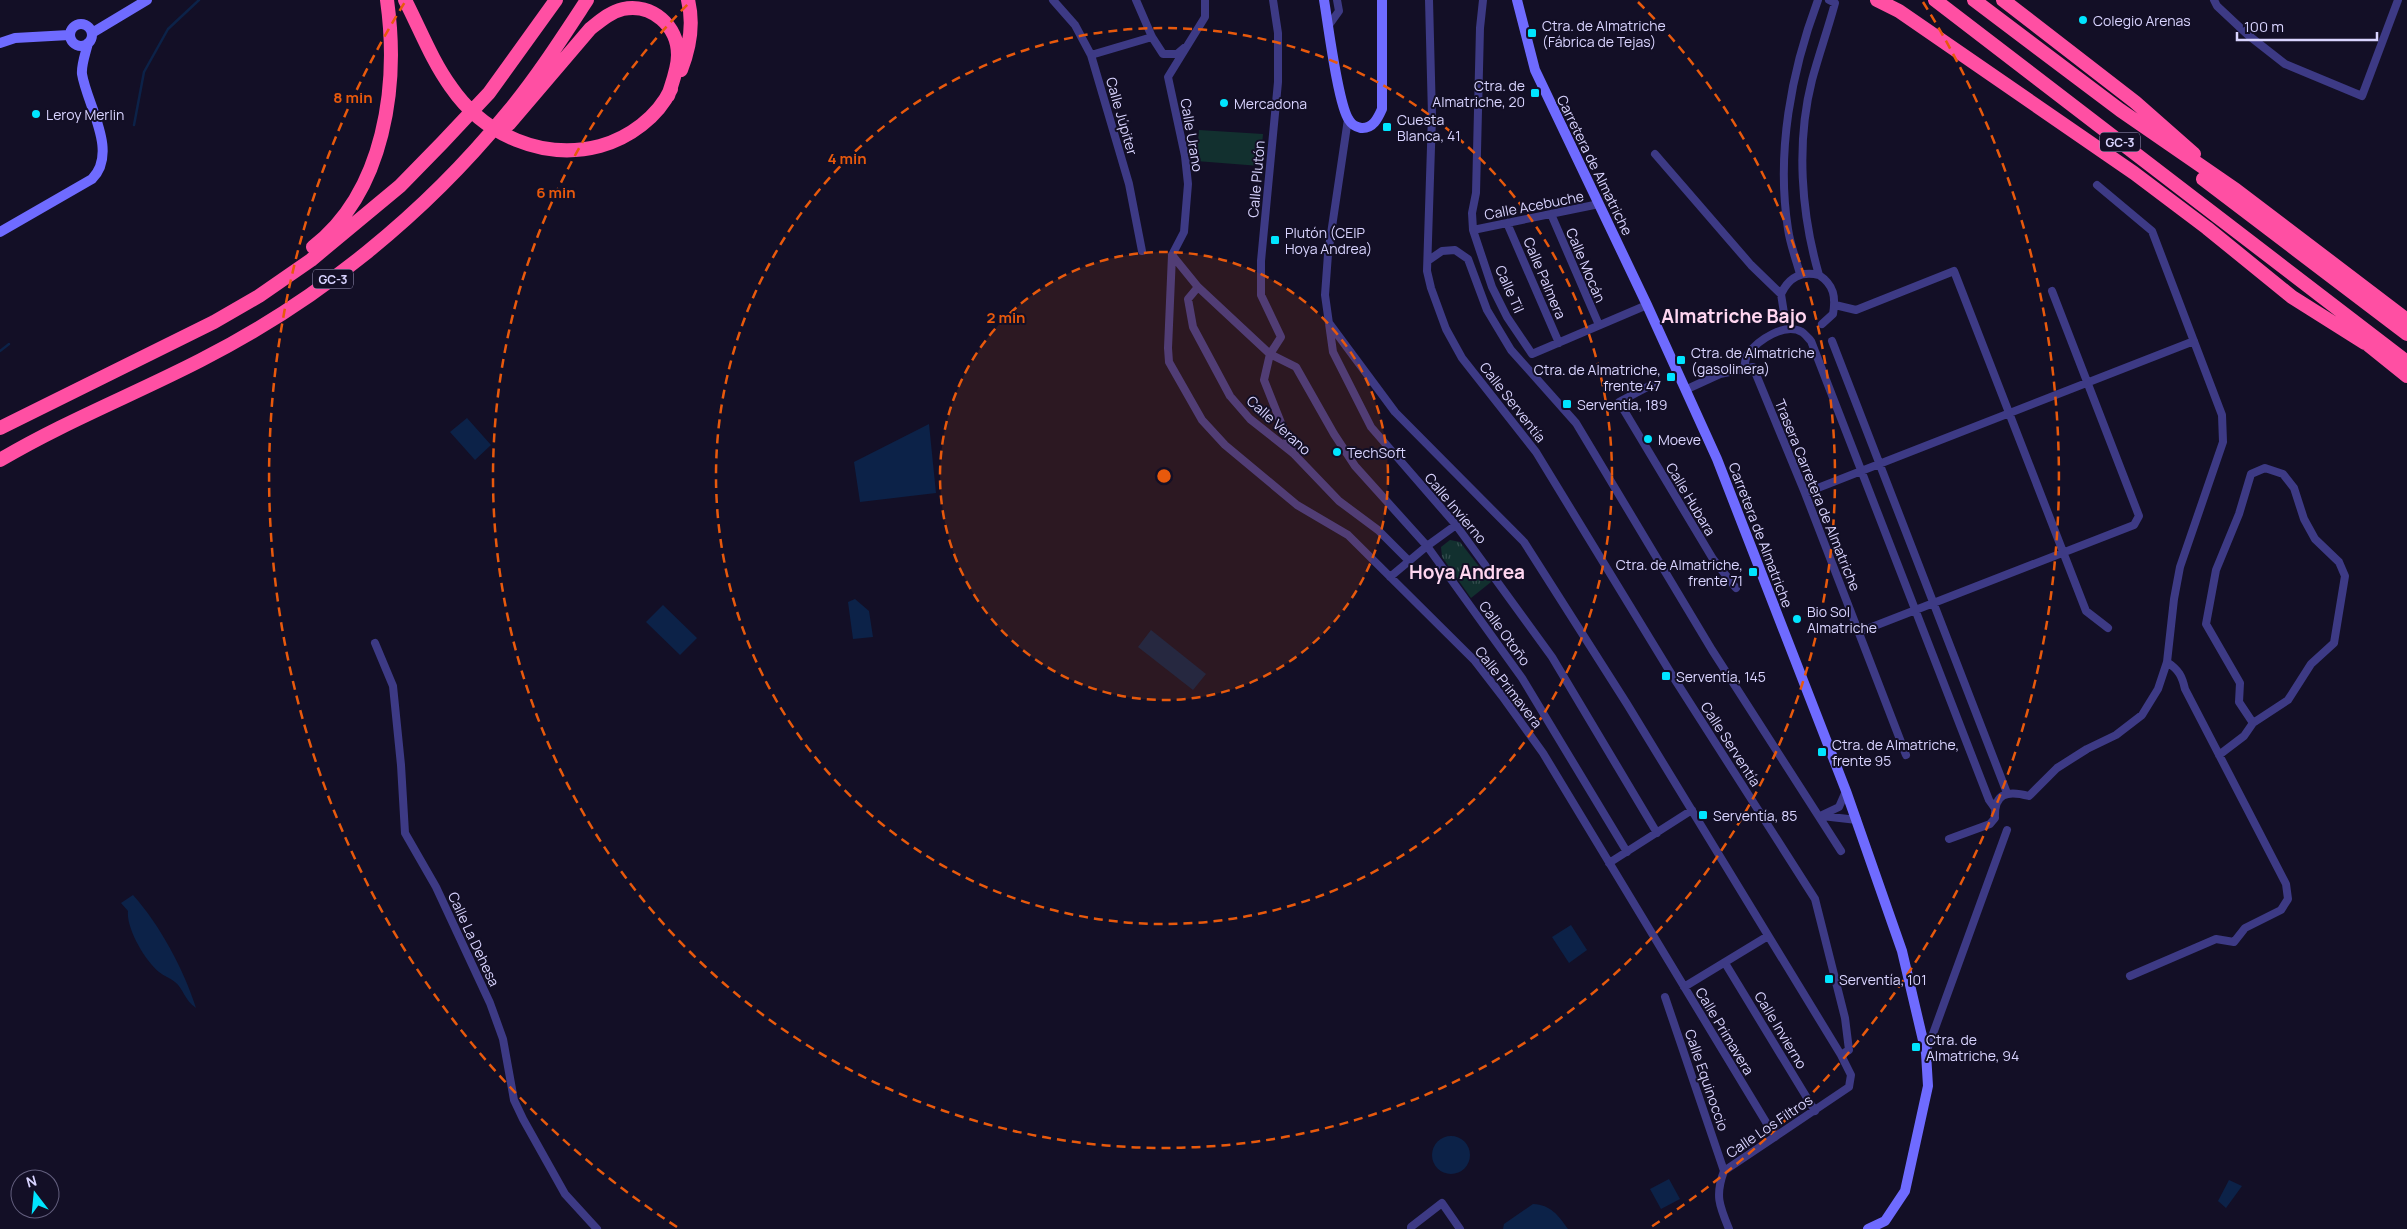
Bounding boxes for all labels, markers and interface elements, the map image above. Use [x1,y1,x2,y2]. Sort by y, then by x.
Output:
scale bar [2237,10,2377,42]
place label: Colegio Arenas [2093,11,2191,30]
marker: Colegio Arenas [2077,14,2089,26]
place label: Ctra. de Almatriche (Fábrica de Tejas) [1542,16,1666,51]
text: 100 m [2244,16,2284,37]
marker: Ctra. de Almatriche (Fábrica de Tejas) [1526,27,1538,39]
street label: Calle Júpiter [1102,75,1142,157]
place label: Ctra. de Almatriche, 20 [1432,76,1525,111]
text: 8 min [333,87,373,108]
marker: Ctra. de Almatriche, 20 [1529,87,1541,99]
street label: Carretera de Almatriche [1553,92,1637,238]
place label: Mercadona [1234,94,1307,113]
street label: Calle Urano [1176,97,1208,173]
marker: Mercadona [1218,97,1230,109]
place label: Leroy Merlin [46,105,124,124]
marker: Leroy Merlin [30,108,42,120]
place label: Cuesta Blanca, 41 [1397,110,1461,145]
marker: Cuesta Blanca, 41 [1381,121,1393,133]
road number: GC-3 [2100,132,2140,152]
street label: Calle Plutón [1243,140,1269,218]
text: 4 min [827,148,867,169]
text: 6 min [536,182,576,203]
street label: Calle Acebuche [1483,186,1585,224]
place label: Plutón (CEIP Hoya Andrea) [1285,223,1372,258]
street label: Calle Mocán [1562,225,1610,305]
marker: Plutón (CEIP Hoya Andrea) [1269,234,1281,246]
street label: Calle Palmera [1519,234,1571,322]
street label: Calle Til [1491,262,1529,316]
road number: GC-3 [313,270,353,288]
district label: Almatriche Bajo [1661,303,1807,329]
text: 2 min [986,307,1026,328]
place label: Ctra. de Almatriche (gasolinera) [1691,343,1815,378]
marker: Ctra. de Almatriche (gasolinera) [1675,354,1687,366]
street label: Calle Serventía [1476,358,1550,446]
place label: Ctra. de Almatriche, frente 47 [1534,360,1661,395]
marker: Ctra. de Almatriche, frente 47 [1665,371,1677,383]
street label: Calle Verano [1243,391,1315,459]
place label: Serventía, 189 [1577,395,1667,414]
street label: Trasera Carretera de Almatriche [1771,396,1865,594]
marker: Serventía, 189 [1561,398,1573,410]
place label: Moeve [1658,430,1701,449]
marker: Moeve [1642,433,1654,445]
place label: TechSoft [1347,443,1406,462]
marker: TechSoft [1331,446,1343,458]
street label: Calle Hubara [1662,459,1720,539]
street label: Carretera de Almatriche [1725,460,1797,610]
centre of rings [1155,467,1173,485]
street label: Calle Invierno [1421,469,1491,547]
place label: Ctra. de Almatriche, frente 71 [1616,555,1743,590]
district label: Hoya Andrea [1409,559,1525,585]
marker: Ctra. de Almatriche, frente 71 [1747,566,1759,578]
street label: Calle Otoño [1475,597,1535,669]
place label: Bio Sol Almatriche [1807,602,1877,637]
marker: Bio Sol Almatriche [1791,613,1803,625]
street label: Calle Primavera [1471,642,1547,732]
place label: Serventía, 145 [1676,667,1766,686]
marker: Serventía, 145 [1660,670,1672,682]
street label: Calle Serventía [1697,698,1765,790]
place label: Ctra. de Almatriche, frente 95 [1832,735,1959,770]
marker: Ctra. de Almatriche, frente 95 [1816,746,1828,758]
place label: Serventía, 85 [1713,806,1797,825]
marker: Serventía, 85 [1697,809,1709,821]
street label: Calle La Dehesa [444,889,504,989]
place label: Serventía, 101 [1839,970,1927,989]
marker: Serventía, 101 [1823,973,1835,985]
street label: Calle Primavera [1691,984,1759,1078]
street label: Calle Invierno [1750,988,1812,1072]
street label: Calle Equinoccio [1681,1027,1733,1133]
place label: Ctra. de Almatriche, 94 [1926,1030,2019,1065]
marker: Ctra. de Almatriche, 94 [1910,1041,1922,1053]
street label: Calle Los Filtros [1722,1090,1816,1162]
north arrow [10,1169,60,1219]
text: N [24,1171,39,1192]

